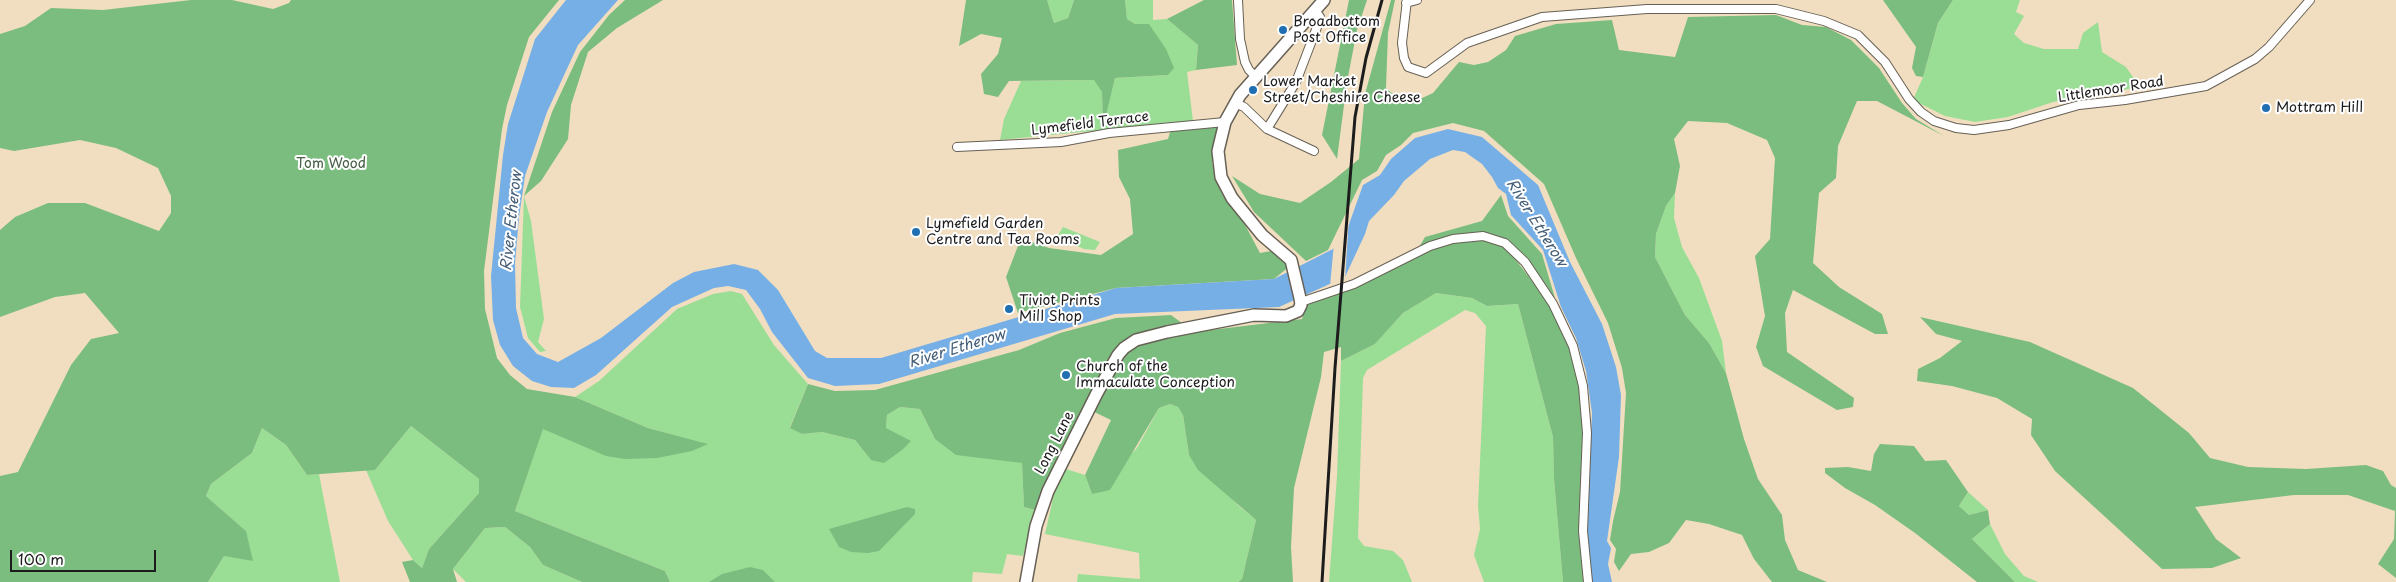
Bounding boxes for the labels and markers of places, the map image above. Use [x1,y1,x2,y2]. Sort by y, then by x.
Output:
place label: Broadbottom Post Office [1293,14,1380,46]
marker: Broadbottom Post Office [1277,24,1289,36]
place label: Lower Market Street/Cheshire Cheese [1263,74,1421,106]
marker: Lower Market Street/Cheshire Cheese [1247,84,1259,96]
place label: Mottram Hill [2276,100,2363,116]
marker: Mottram Hill [2260,102,2272,114]
place label: Lymefield Garden Centre and Tea Rooms [926,216,1079,248]
marker: Lymefield Garden Centre and Tea Rooms [910,226,922,238]
place label: Tiviot Prints Mill Shop [1019,293,1100,326]
marker: Tiviot Prints Mill Shop [1003,303,1015,315]
place label: Church of the Immaculate Conception [1076,359,1235,392]
marker: Church of the Immaculate Conception [1060,369,1072,381]

